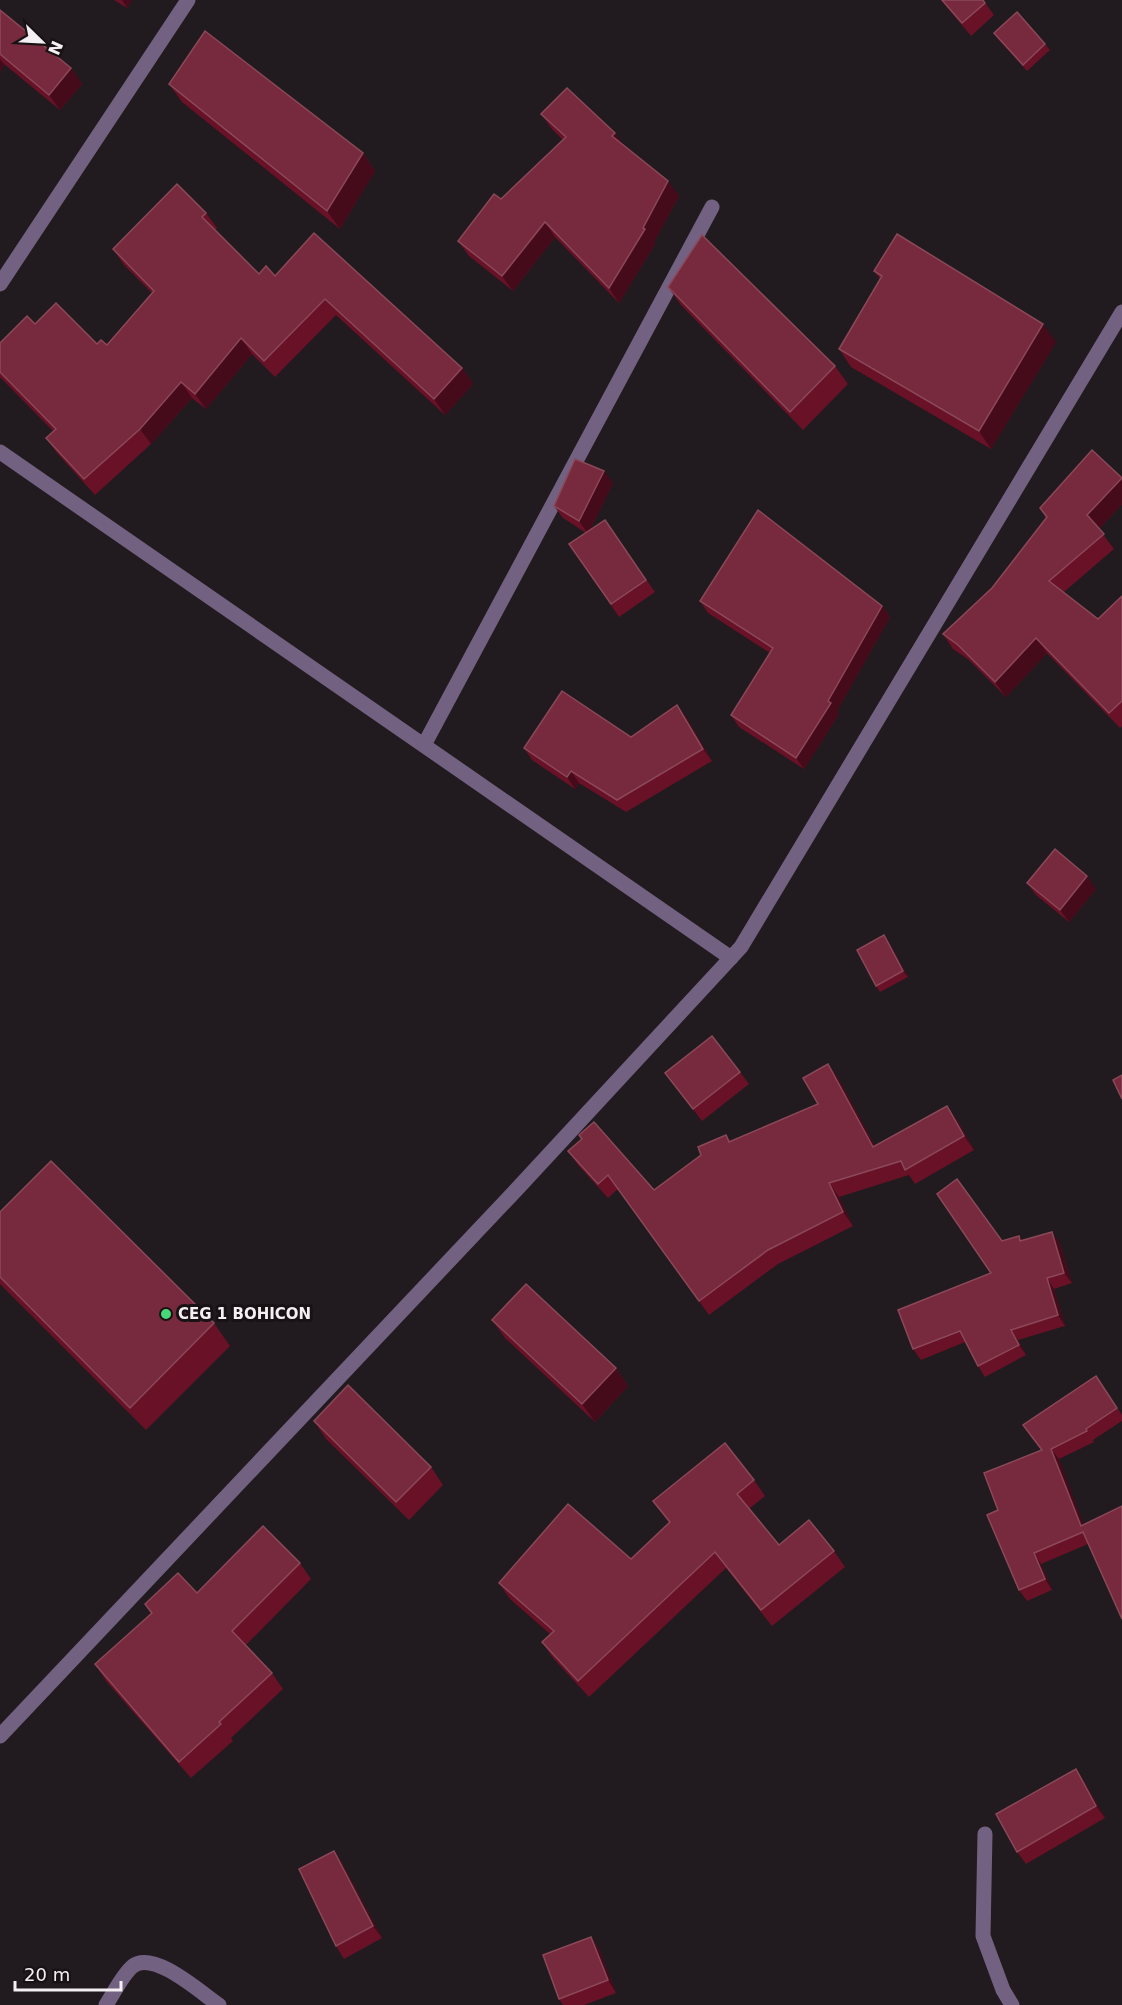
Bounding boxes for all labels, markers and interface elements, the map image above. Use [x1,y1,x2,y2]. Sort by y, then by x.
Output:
north arrow [12,12,72,72]
text: N [44,38,67,58]
place label: CEG 1 BOHICON [178,1305,311,1323]
marker: CEG 1 BOHICON [159,1307,173,1321]
scale bar [15,1954,122,1992]
text: 20 m [24,1964,70,1985]

